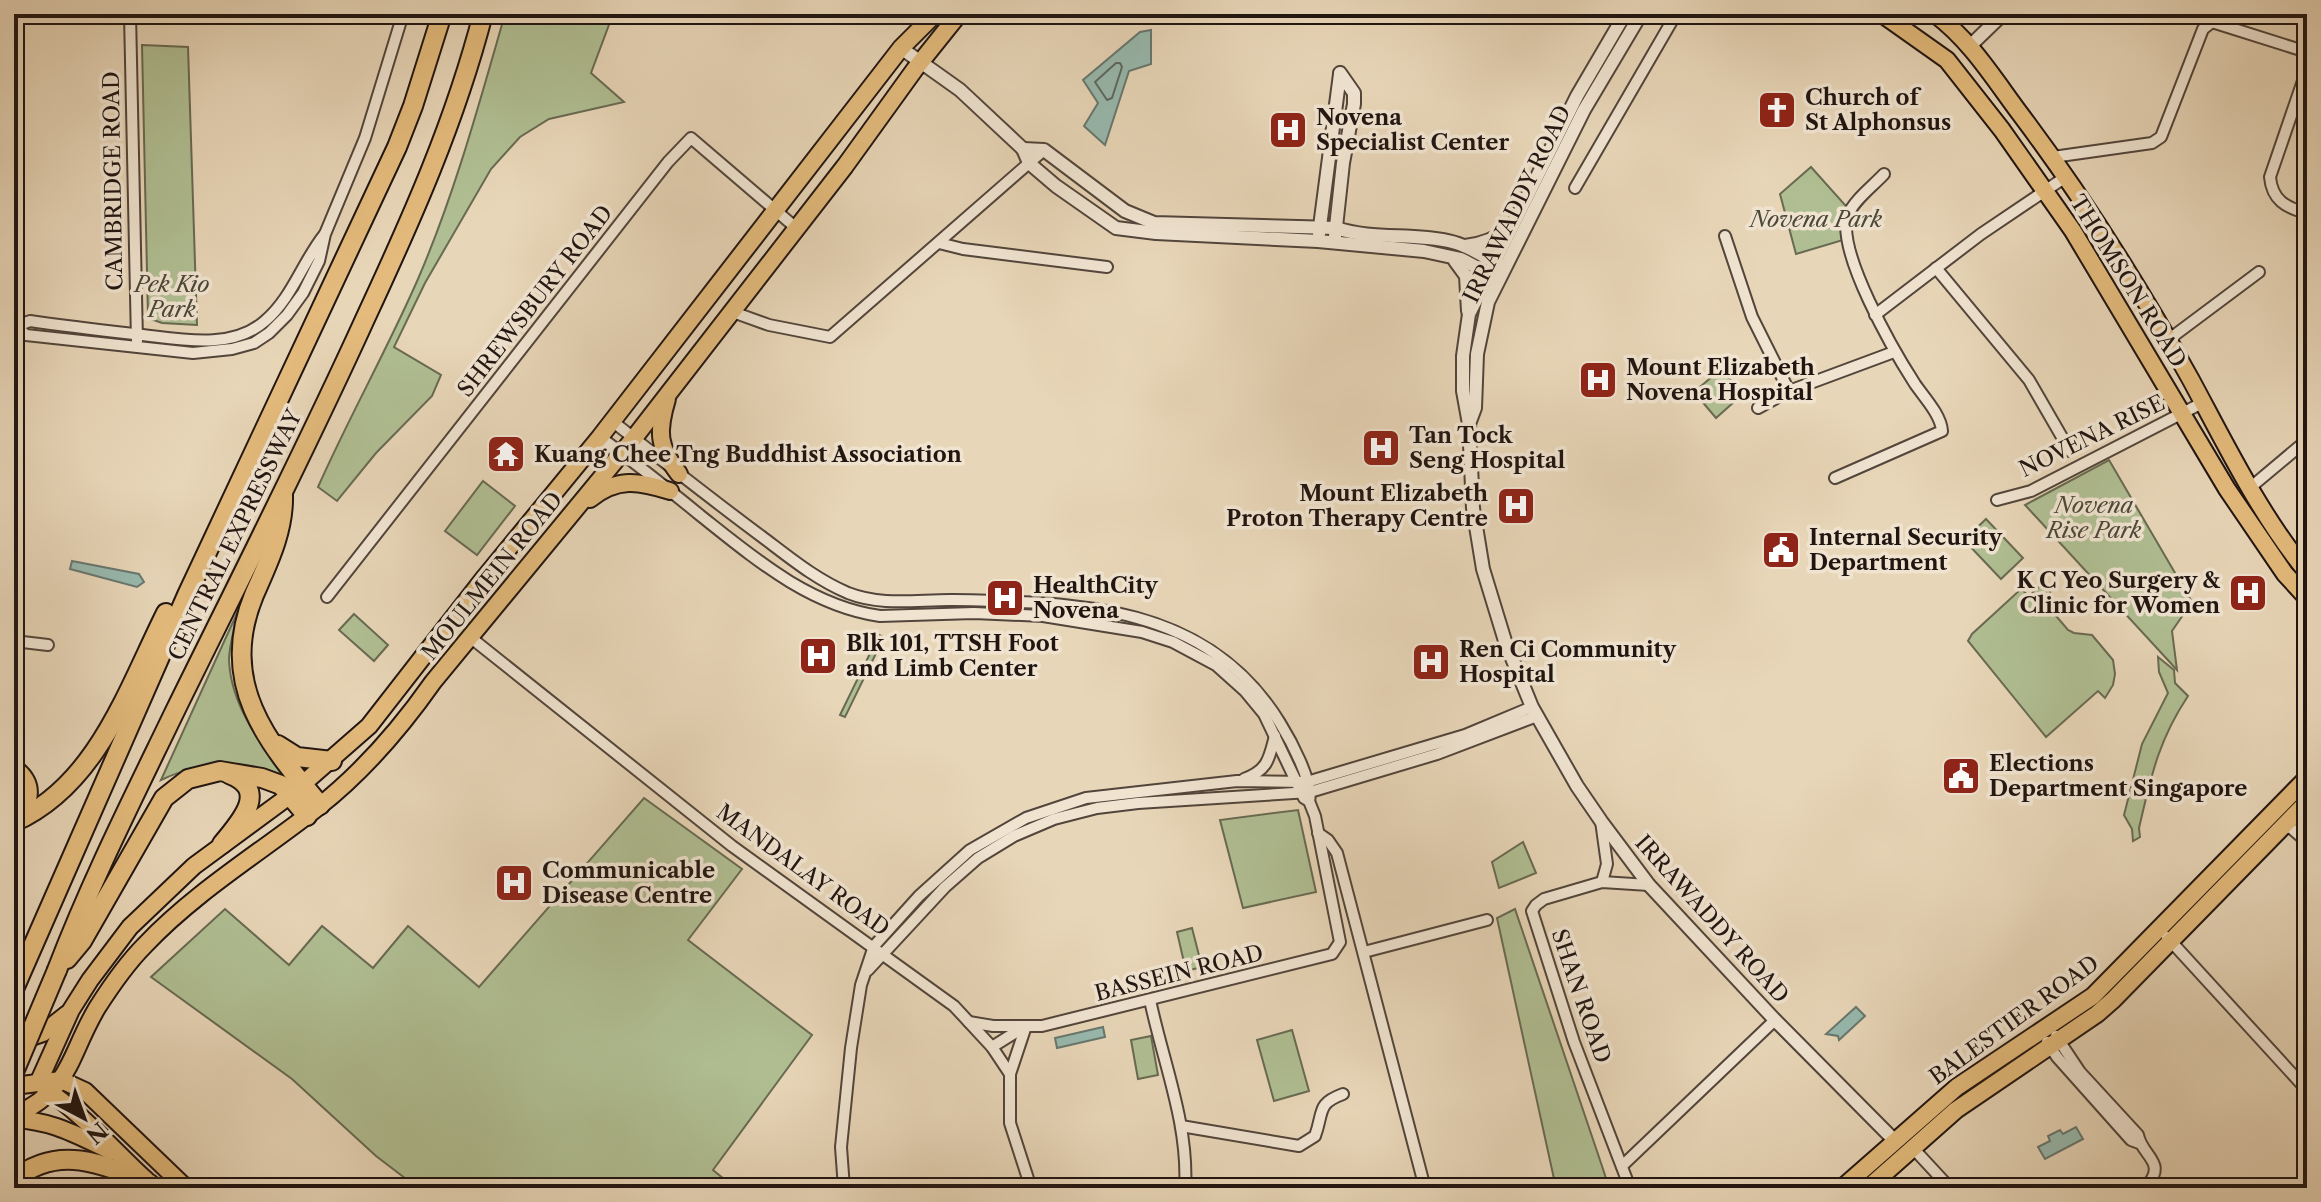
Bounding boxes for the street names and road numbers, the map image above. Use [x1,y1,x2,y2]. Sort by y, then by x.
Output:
street label: CAMBRIDGE ROAD [98,71,128,291]
street label: IRRAWADDY ROAD [1457,101,1577,307]
street label: THOMSON ROAD [2064,190,2192,372]
street label: SHREWSBURY ROAD [452,200,618,402]
street label: NOVENA RISE [2015,389,2169,483]
street label: CENTRAL EXPRESSWAY [162,405,308,665]
street label: MOULMEIN ROAD [416,486,568,666]
street label: MANDALAY ROAD [711,798,895,942]
street label: IRRAWADDY ROAD [1630,830,1794,1008]
street label: SHAN ROAD [1545,925,1617,1067]
street label: BASSEIN ROAD [1092,939,1266,1007]
street label: BALESTIER ROAD [1924,950,2104,1090]

